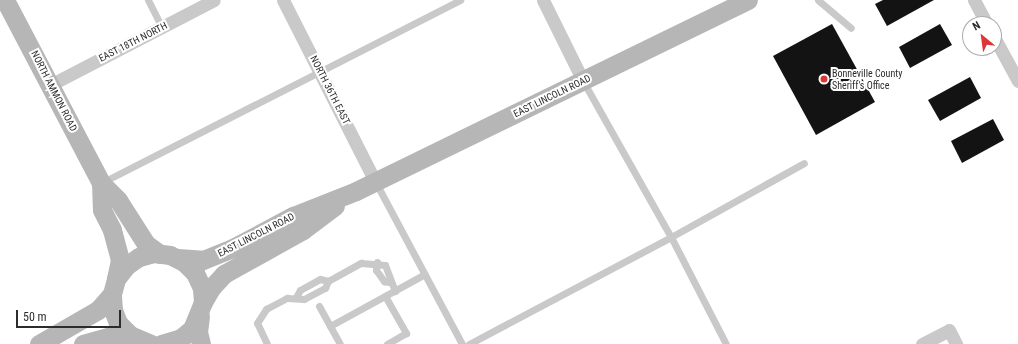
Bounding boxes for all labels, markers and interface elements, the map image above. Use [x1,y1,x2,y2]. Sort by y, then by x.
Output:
north arrow [962,16,1002,56]
text: N [970,19,983,33]
street label: EAST 18TH NORTH [97,20,169,64]
street label: NORTH AMMON ROAD [28,49,80,133]
street label: NORTH 36TH EAST [308,54,352,126]
place label: Bonneville County Sheriff's Office [832,67,902,90]
street label: EAST LINCOLN ROAD [511,72,593,120]
marker: Bonneville County Sheriff's Office [819,74,829,84]
street label: EAST LINCOLN ROAD [216,210,296,260]
scale bar [18,302,123,328]
text: 50 m [23,310,47,324]

